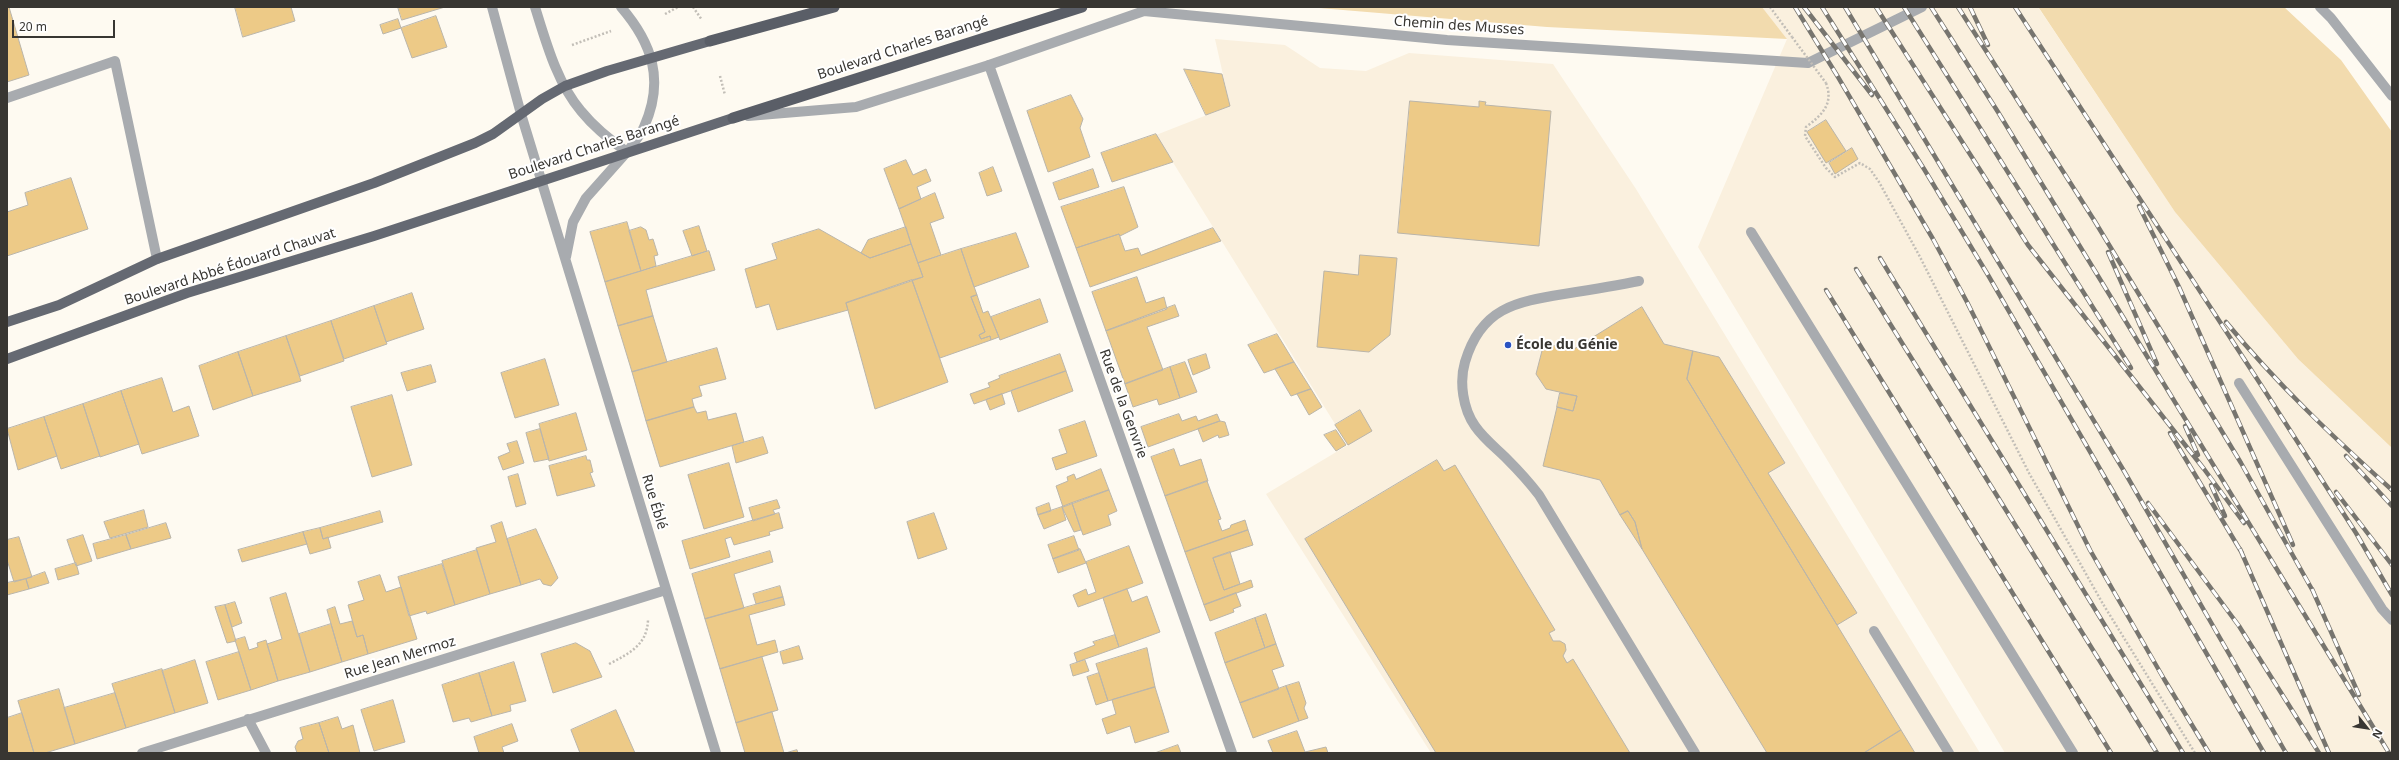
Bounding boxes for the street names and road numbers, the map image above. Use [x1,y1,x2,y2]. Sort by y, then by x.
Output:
street label: Boulevard Charles Barangé [815,12,991,84]
street label: Chemin des Musses [1393,13,1525,39]
street label: Boulevard Charles Barangé [506,112,682,184]
street label: Boulevard Abbé Édouard Chauvat [122,225,338,309]
street label: Rue de la Genvrie [1095,347,1151,461]
street label: Rue Éblé [638,472,670,532]
street label: Rue Jean Mermoz [342,633,458,683]

